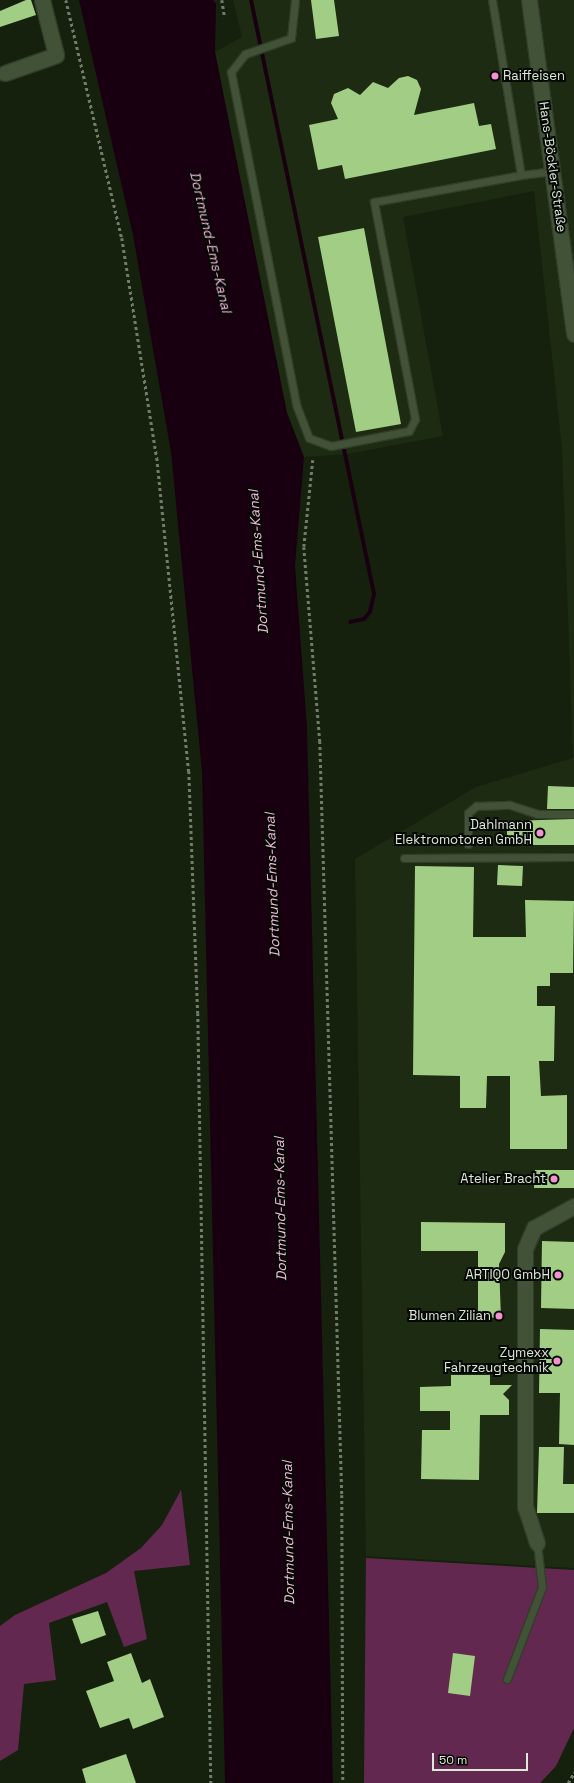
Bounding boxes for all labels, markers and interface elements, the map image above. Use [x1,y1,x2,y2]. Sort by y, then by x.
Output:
place label: Raiffeisen [503,68,565,84]
marker: Raiffeisen [490,71,500,81]
street label: Hans-Böckler-Straße [535,101,569,233]
water label: Dortmund-Ems-Kanal [187,170,235,314]
water label: Dortmund-Ems-Kanal [245,489,271,635]
water label: Dortmund-Ems-Kanal [261,813,283,957]
place label: Dahlmann Elektromotoren GmbH [395,818,532,849]
marker: Dahlmann Elektromotoren GmbH [535,828,545,838]
water label: Dortmund-Ems-Kanal [270,1137,290,1281]
place label: Atelier Bracht [460,1171,546,1187]
marker: Atelier Bracht [549,1174,559,1184]
place label: ARTIQO GmbH [466,1267,550,1283]
marker: ARTIQO GmbH [553,1270,563,1280]
place label: Blumen Zilian [409,1308,491,1324]
marker: Blumen Zilian [494,1311,504,1321]
place label: Zymexx Fahrzeugtechnik [444,1346,549,1377]
marker: Zymexx Fahrzeugtechnik [552,1356,562,1366]
water label: Dortmund-Ems-Kanal [278,1461,298,1605]
scale bar [434,1745,530,1771]
text: 50 m [439,1752,467,1768]

